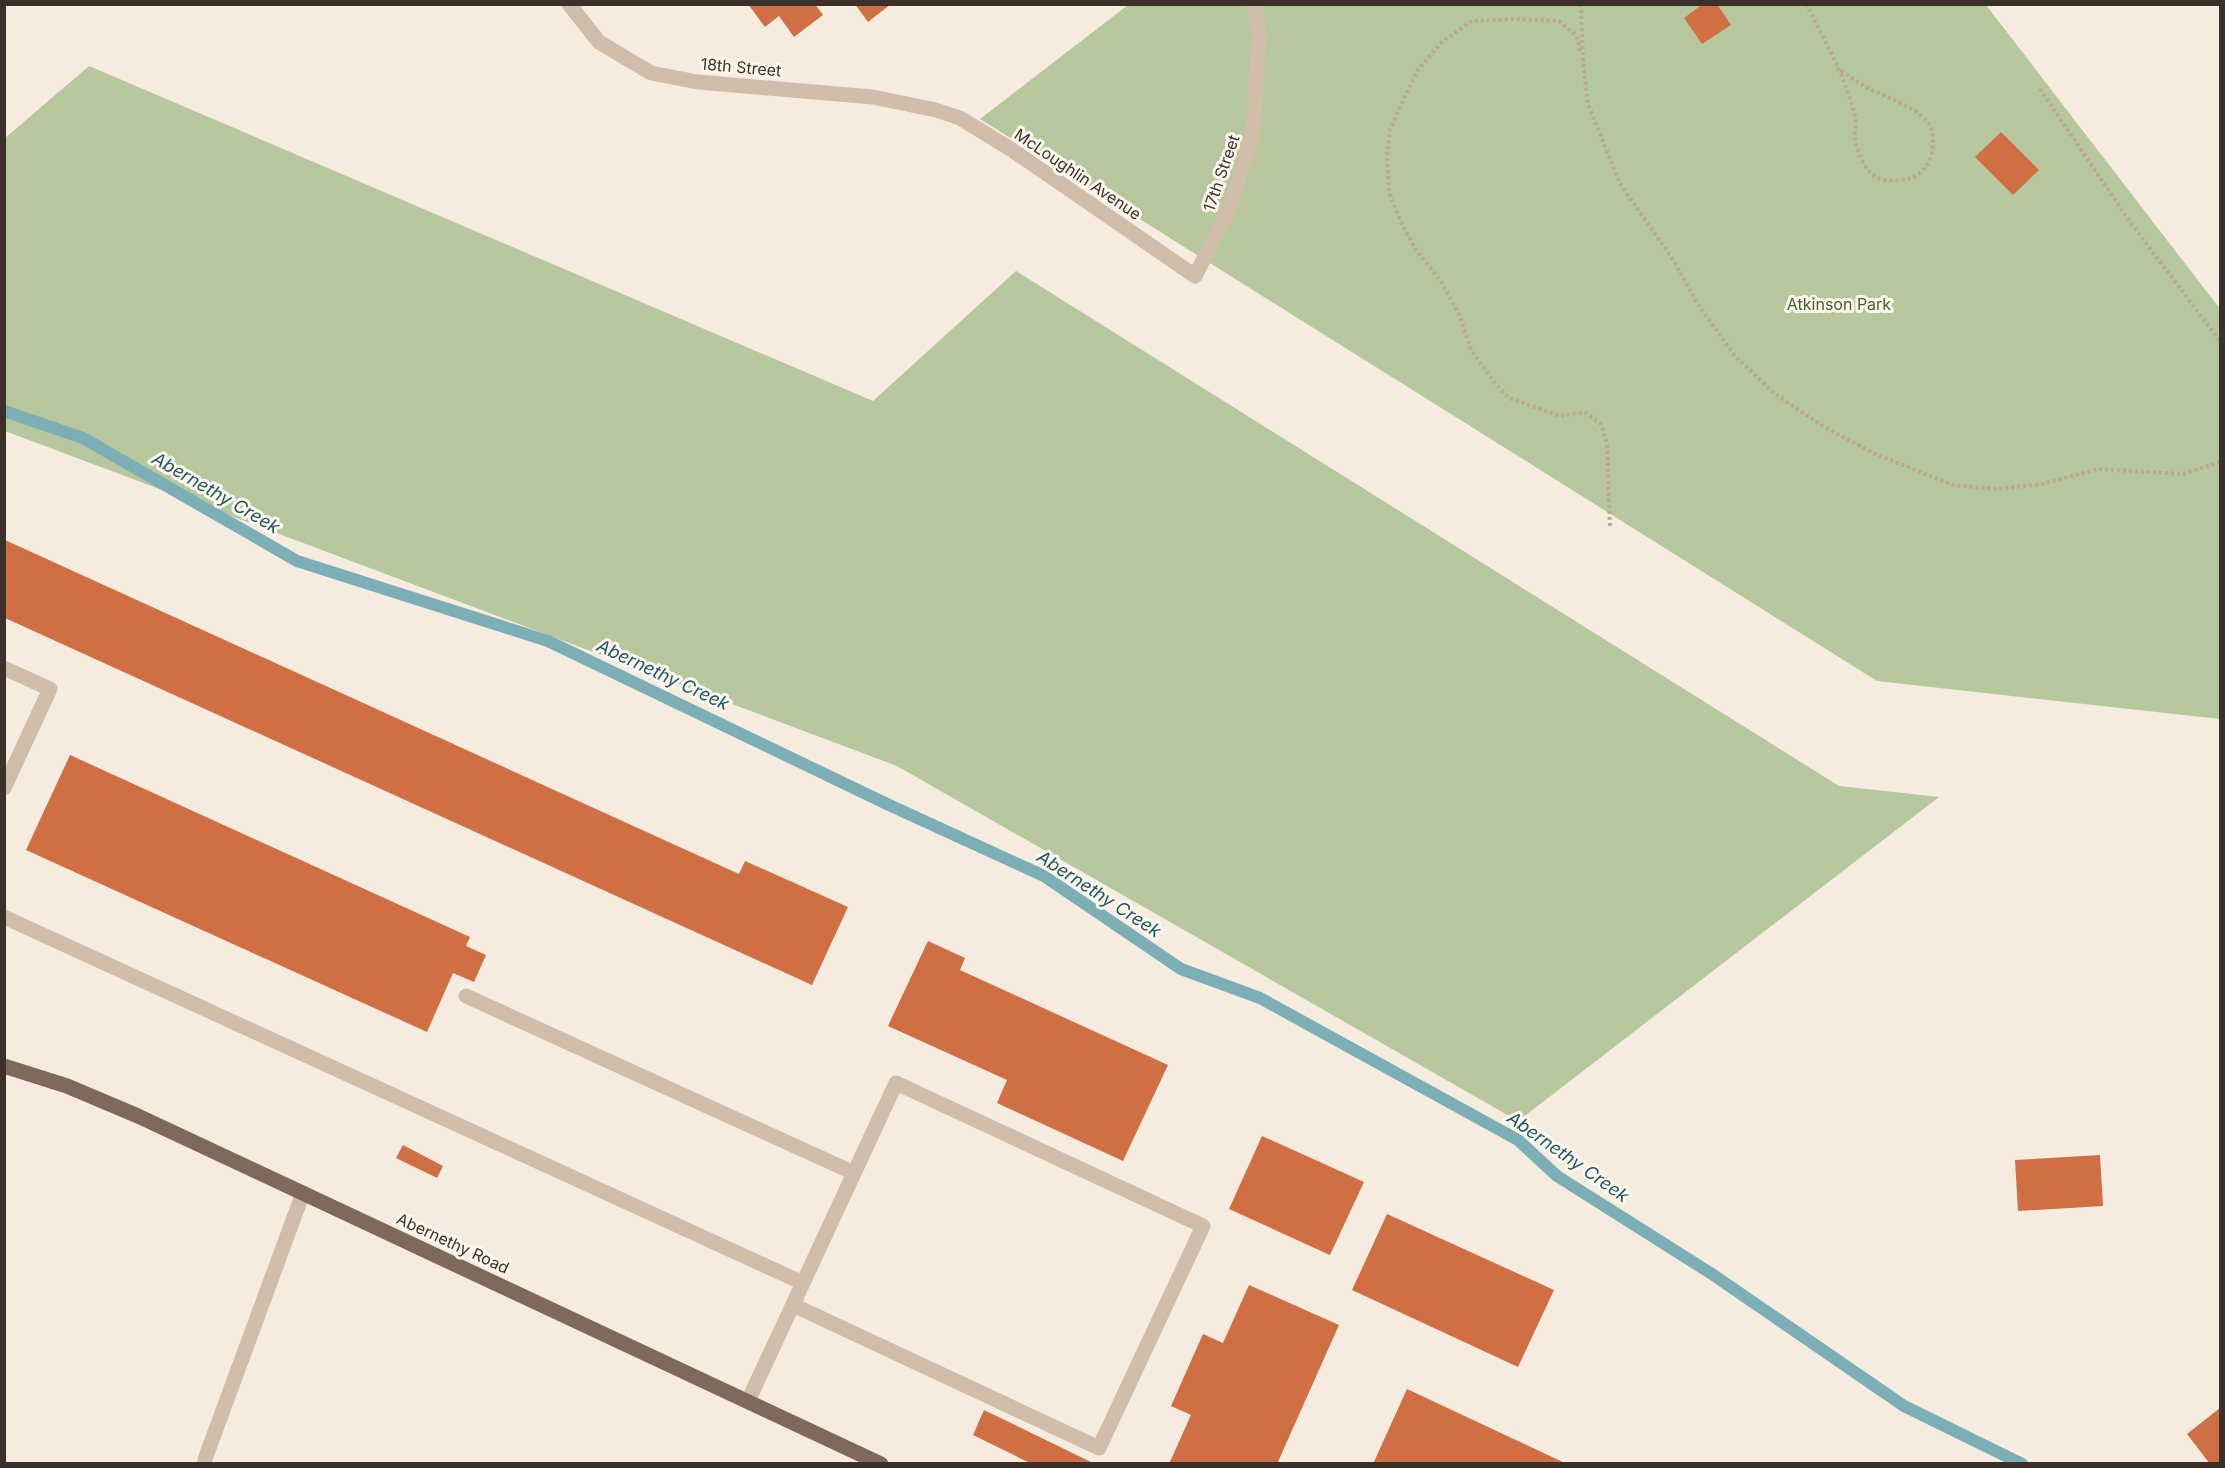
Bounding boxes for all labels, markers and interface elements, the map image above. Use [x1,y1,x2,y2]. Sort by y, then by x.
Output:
street label: 18th Street [700,54,782,80]
street label: McLoughlin Avenue [1011,124,1145,224]
street label: 17th Street [1199,132,1243,214]
park label: Atkinson Park [1787,294,1891,314]
water label: Abernethy Creek [148,447,285,538]
water label: Abernethy Creek [593,634,734,715]
water label: Abernethy Creek [1033,845,1166,942]
water label: Abernethy Creek [1503,1106,1634,1207]
street label: Abernethy Road [394,1208,512,1278]

